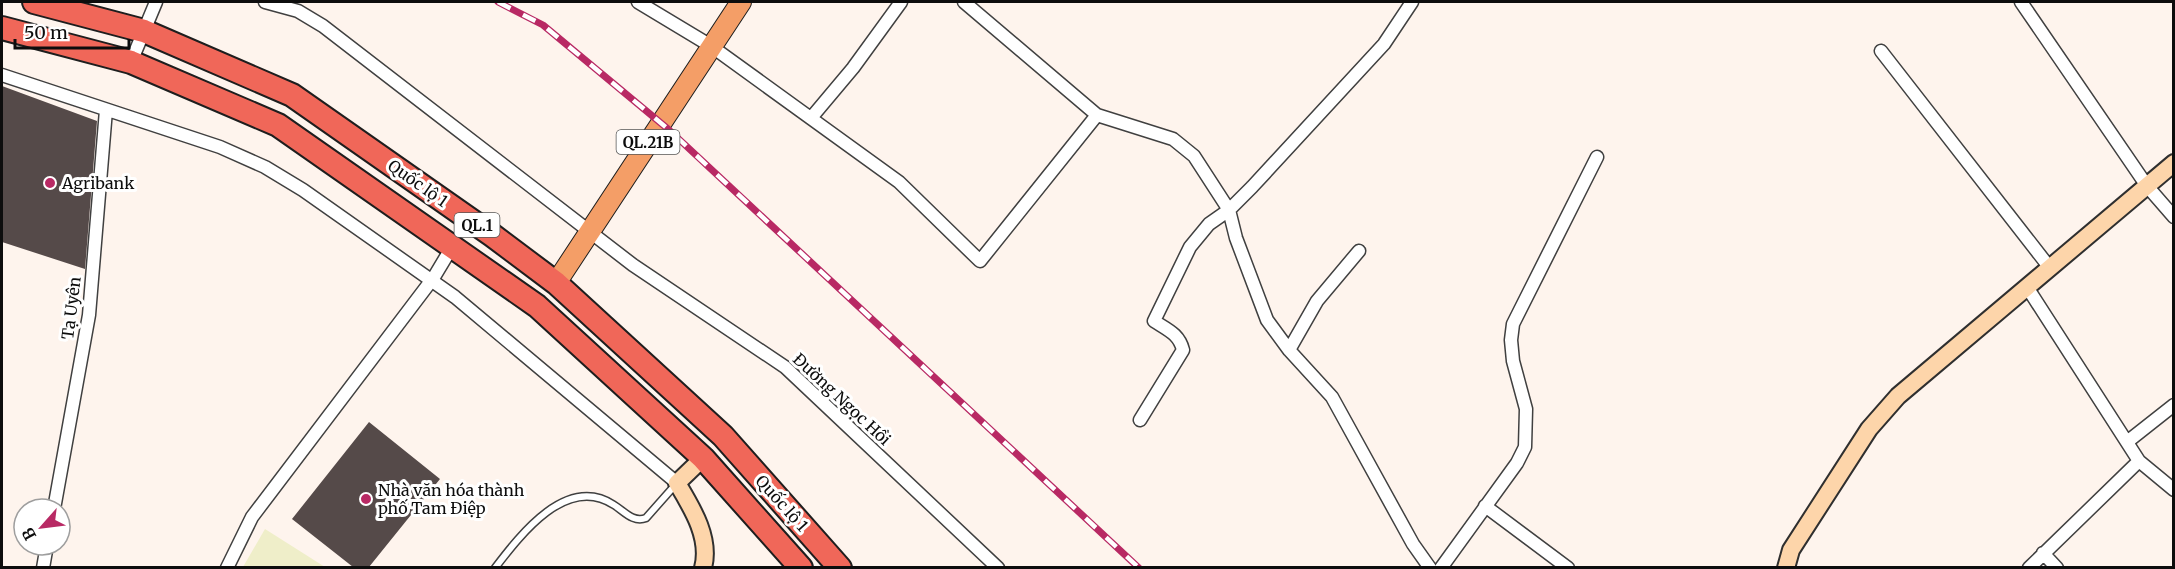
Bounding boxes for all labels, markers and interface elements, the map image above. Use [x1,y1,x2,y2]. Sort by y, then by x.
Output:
scale bar [15,12,129,50]
text: 50 m [24,21,68,44]
road number: QL.21B [616,130,680,154]
street label: Quốc lộ 1 [384,155,452,211]
place label: Agribank [61,173,135,193]
marker: Agribank [43,176,57,190]
road number: QL.1 [454,213,500,237]
street label: Tạ Uyên [57,275,85,341]
street label: Đường Ngọc Hồi [789,349,895,449]
street label: Quốc lộ 1 [752,471,812,535]
place label: Nhà văn hóa thành phố Tam Điệp [378,480,525,518]
marker: Nhà văn hóa thành phố Tam Điệp [359,492,373,506]
north arrow [12,497,72,557]
text: B [17,524,40,544]

